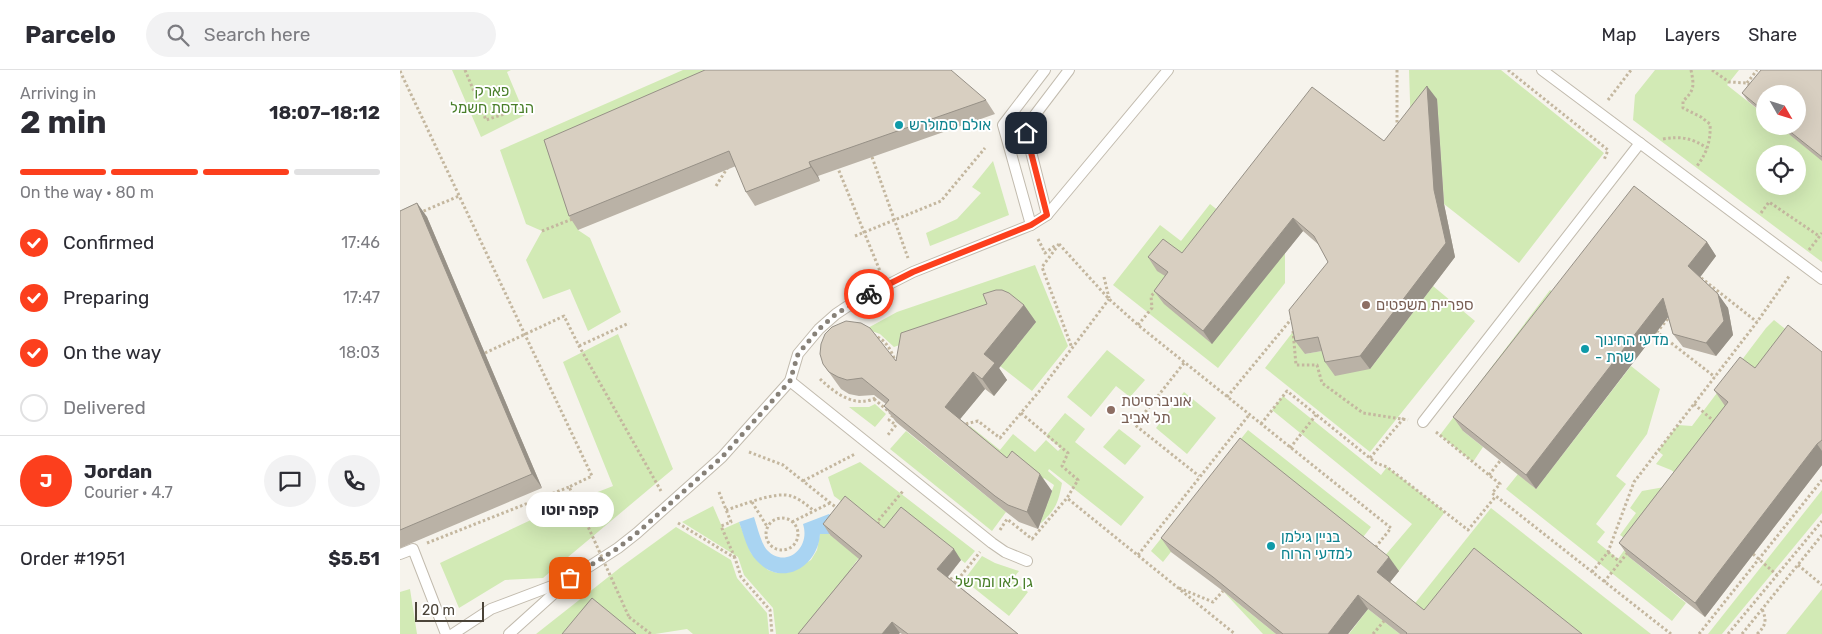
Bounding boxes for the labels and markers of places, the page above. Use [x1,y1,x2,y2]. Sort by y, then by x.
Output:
pin [1005,112,1047,154]
place label: אולם סמולרש [909,116,991,134]
marker: אולם סמולרש [893,119,905,131]
place label: ספריית משפטים [1376,296,1474,314]
marker: ספריית משפטים [1360,299,1372,311]
place label: מדעי החינוך - שרת [1595,331,1669,366]
marker: מדעי החינוך - שרת [1579,343,1591,355]
place label: אוניברסיטת תל אביב [1121,392,1192,427]
marker: אוניברסיטת תל אביב [1105,404,1117,416]
callout: קפה יוטו [526,493,614,528]
place label: בניין גילמן למדעי הרוח [1281,528,1353,563]
marker: בניין גילמן למדעי הרוח [1265,540,1277,552]
pin [549,557,591,599]

